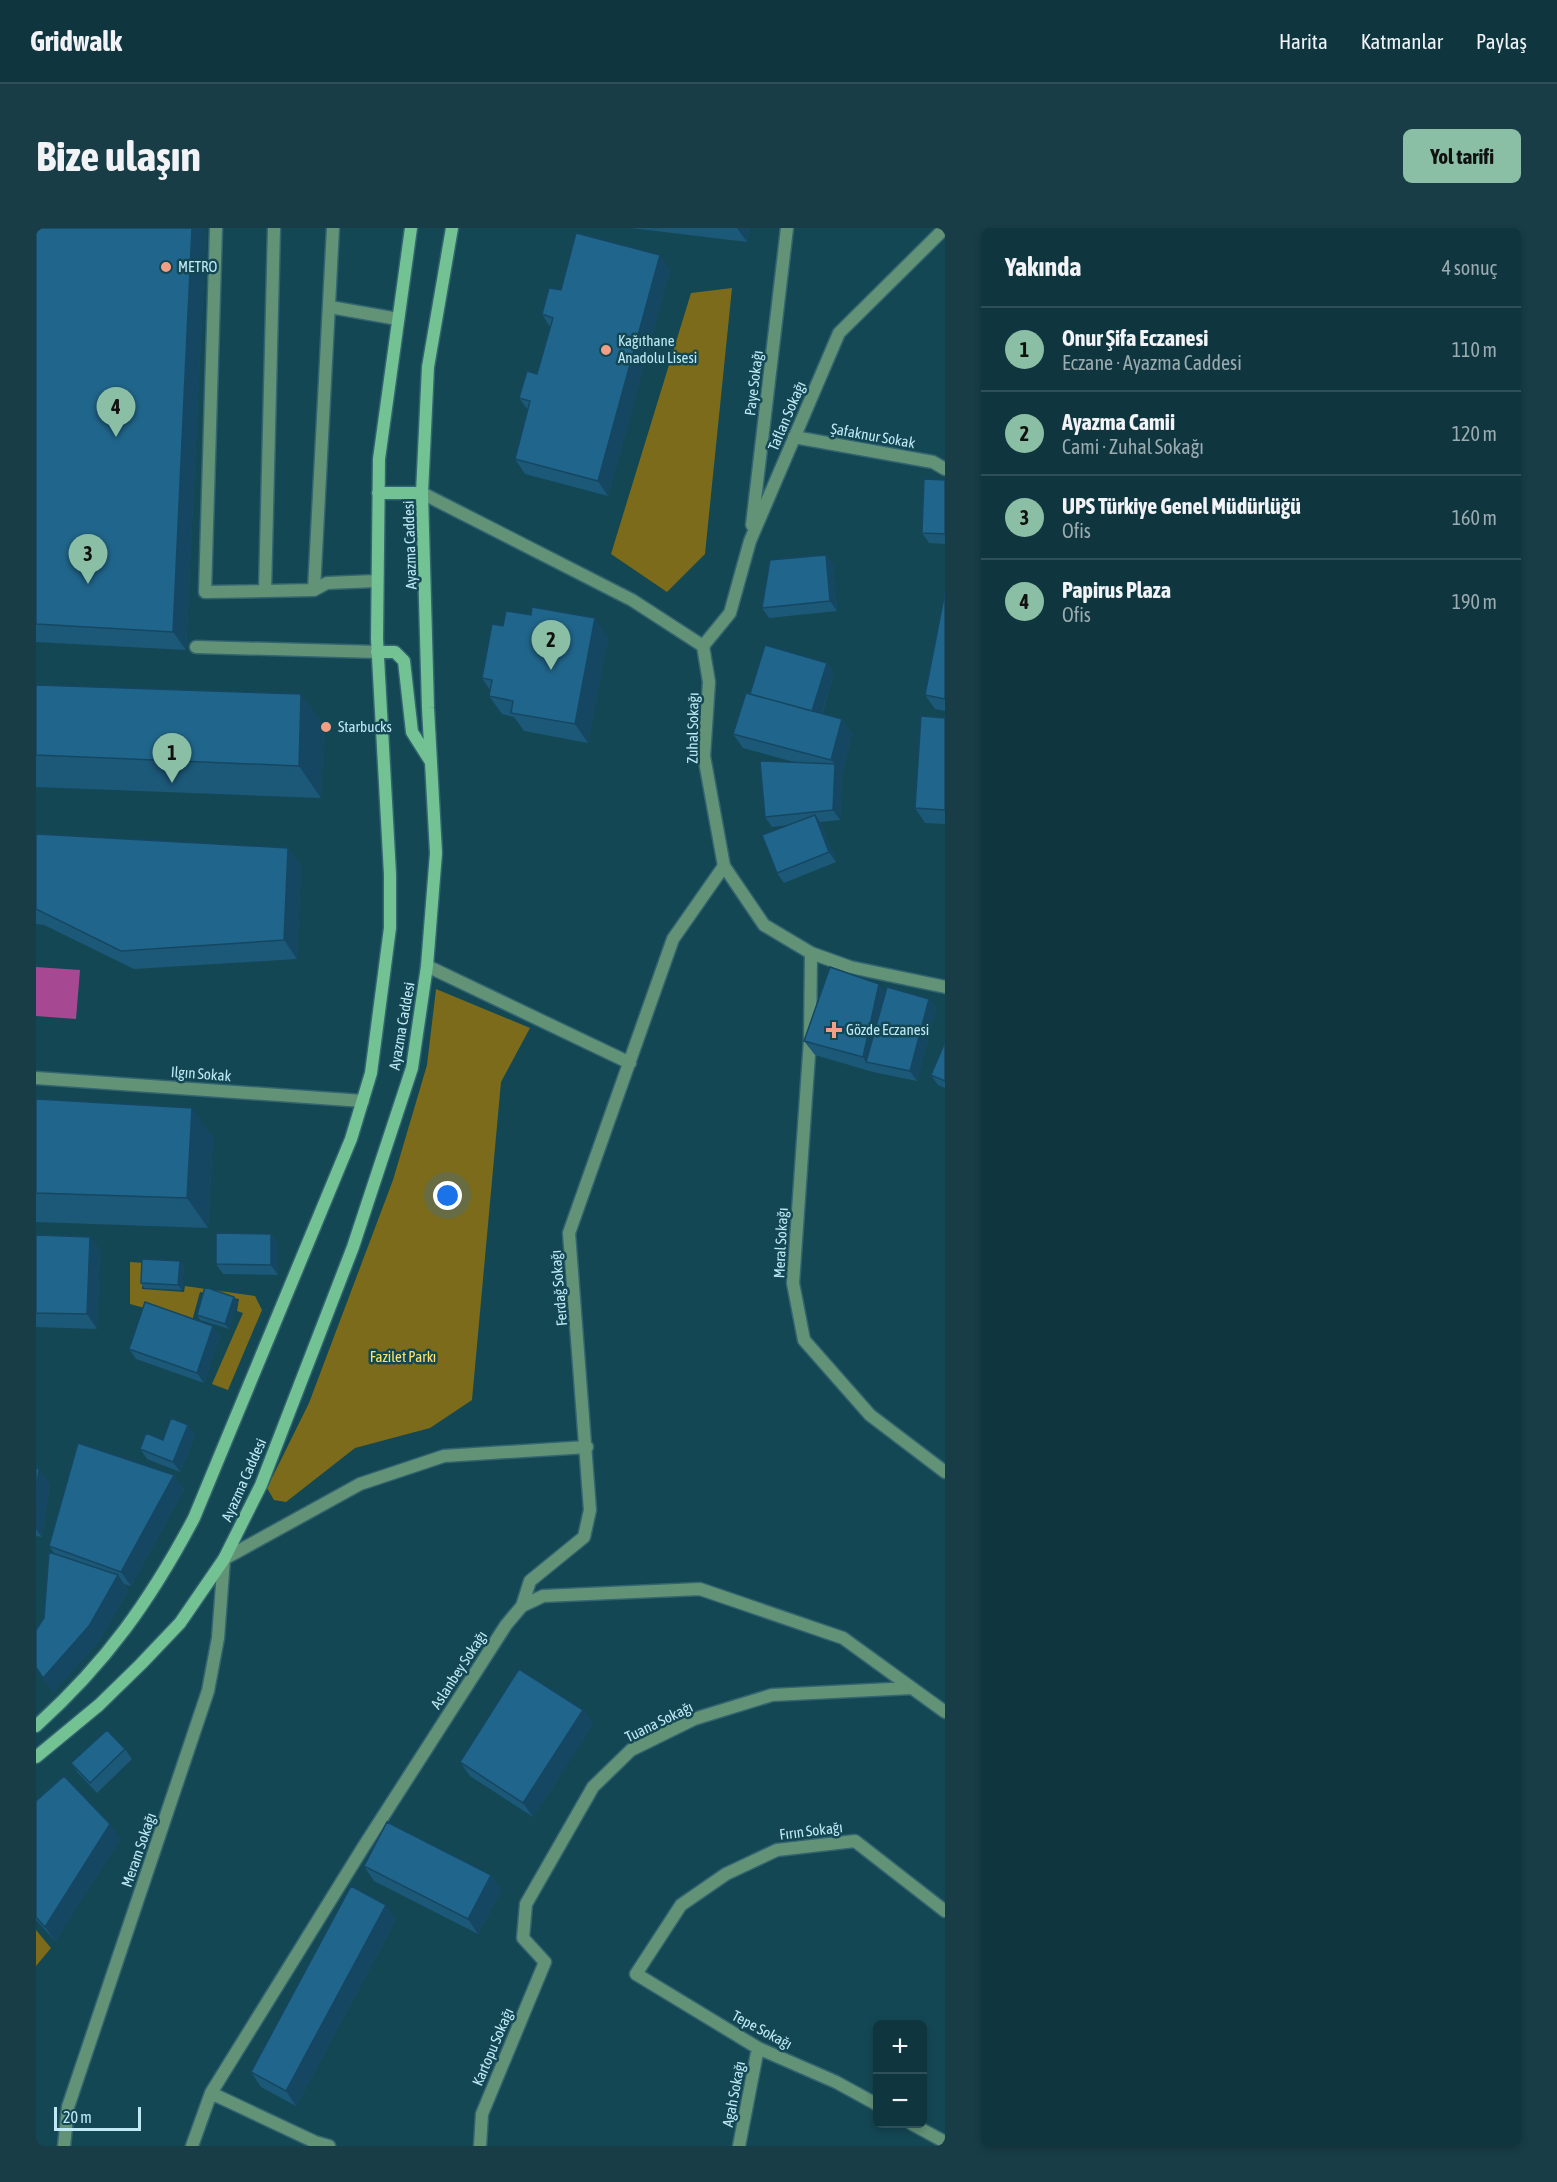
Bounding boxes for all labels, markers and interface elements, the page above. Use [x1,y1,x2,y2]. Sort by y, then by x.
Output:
text: Gridwalk [30,25,122,57]
text: Harita [1279,29,1328,53]
text: Katmanlar [1361,29,1443,53]
text: Paylaş [1476,29,1527,53]
button: Yol tarifi [1403,129,1521,183]
text: Bize ulaşın [36,132,201,180]
text: Yakında [1005,252,1081,282]
text: 4 sonuç [1442,256,1497,279]
place label: METRO [178,258,217,275]
marker: METRO [159,260,173,274]
text: Onur Şifa Eczanesi [1062,325,1208,351]
place label: Kağıthane Anadolu Lisesi [618,332,697,366]
text: 1 [1020,338,1029,361]
text: 110 m [1452,338,1497,361]
marker: Kağıthane Anadolu Lisesi [599,343,613,357]
street label: Paye Sokağı [741,349,766,417]
text: Eczane · Ayazma Caddesi [1062,351,1242,374]
street label: Taflan Sokağı [764,379,809,453]
pin: 4 [96,388,136,437]
text: Ayazma Camii [1062,409,1175,435]
street label: Şafaknur Sokak [829,420,917,451]
text: 2 [1020,422,1029,445]
text: 120 m [1452,422,1497,445]
text: Cami · Zuhal Sokağı [1062,435,1204,458]
text: UPS Türkiye Genel Müdürlüğü [1062,493,1301,519]
street label: Ayazma Caddesi [399,500,420,590]
text: 3 [1020,506,1029,529]
text: 160 m [1452,506,1497,529]
text: Ofis [1062,519,1091,542]
pin: 3 [68,534,108,584]
text: Papirus Plaza [1062,577,1171,603]
text: 4 [1020,590,1029,613]
text: 190 m [1452,590,1497,613]
text: Ofis [1062,603,1091,626]
pin: 2 [532,620,570,670]
street label: Zuhal Sokağı [683,692,702,764]
place label: Starbucks [338,718,392,735]
marker: Starbucks [319,720,333,734]
pin: 1 [152,734,192,783]
street label: Ayazma Caddesi [385,981,418,1071]
place label: Gözde Eczanesi [846,1021,929,1038]
marker: Gözde Eczanesi [827,1023,841,1037]
street label: Ilgın Sokak [170,1063,232,1084]
your location [433,1181,462,1210]
street label: Meral Sokağı [770,1207,791,1279]
street label: Ferdağ Sokağı [547,1249,570,1327]
park label: Fazilet Parkı [370,1348,436,1365]
street label: Ayazma Caddesi [218,1436,269,1524]
street label: Aslanbey Sokağı [427,1627,490,1712]
street label: Tuana Sokağı [622,1698,695,1745]
street label: Meram Sokağı [118,1810,159,1889]
street label: Fırın Sokağı [778,1818,844,1843]
street label: Kartopu Sokağı [469,2005,517,2088]
street label: Tepe Sokağı [729,2007,795,2052]
map controls [873,2020,927,2128]
button: + [873,2020,927,2074]
street label: Agah Sokağı [719,2060,748,2128]
button: − [873,2074,927,2128]
scale bar [54,2104,141,2132]
text: 20 m [63,2108,92,2126]

